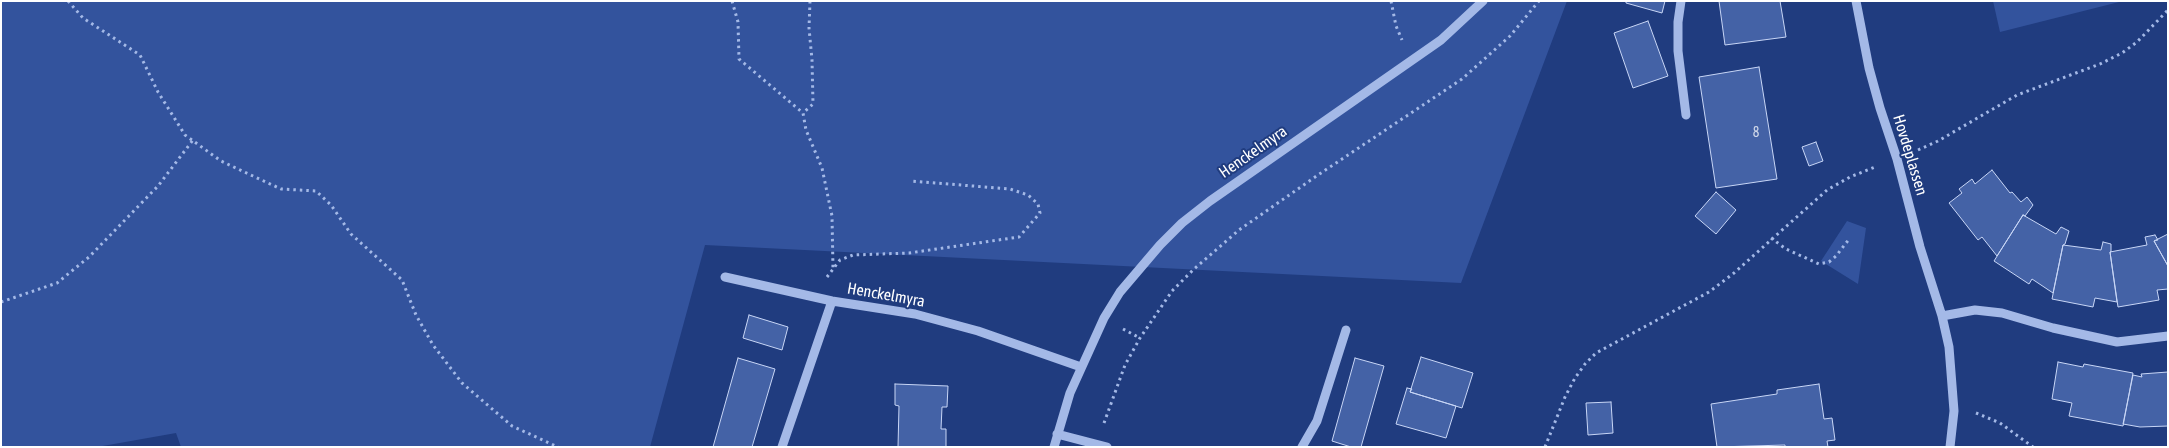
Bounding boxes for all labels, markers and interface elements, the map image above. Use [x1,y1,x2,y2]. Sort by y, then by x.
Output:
street label: Hovdeplassen [1889,112,1931,198]
street label: Henckelmyra [1215,122,1291,182]
house number: 8 [1753,125,1759,141]
street label: Henckelmyra [846,279,926,311]

